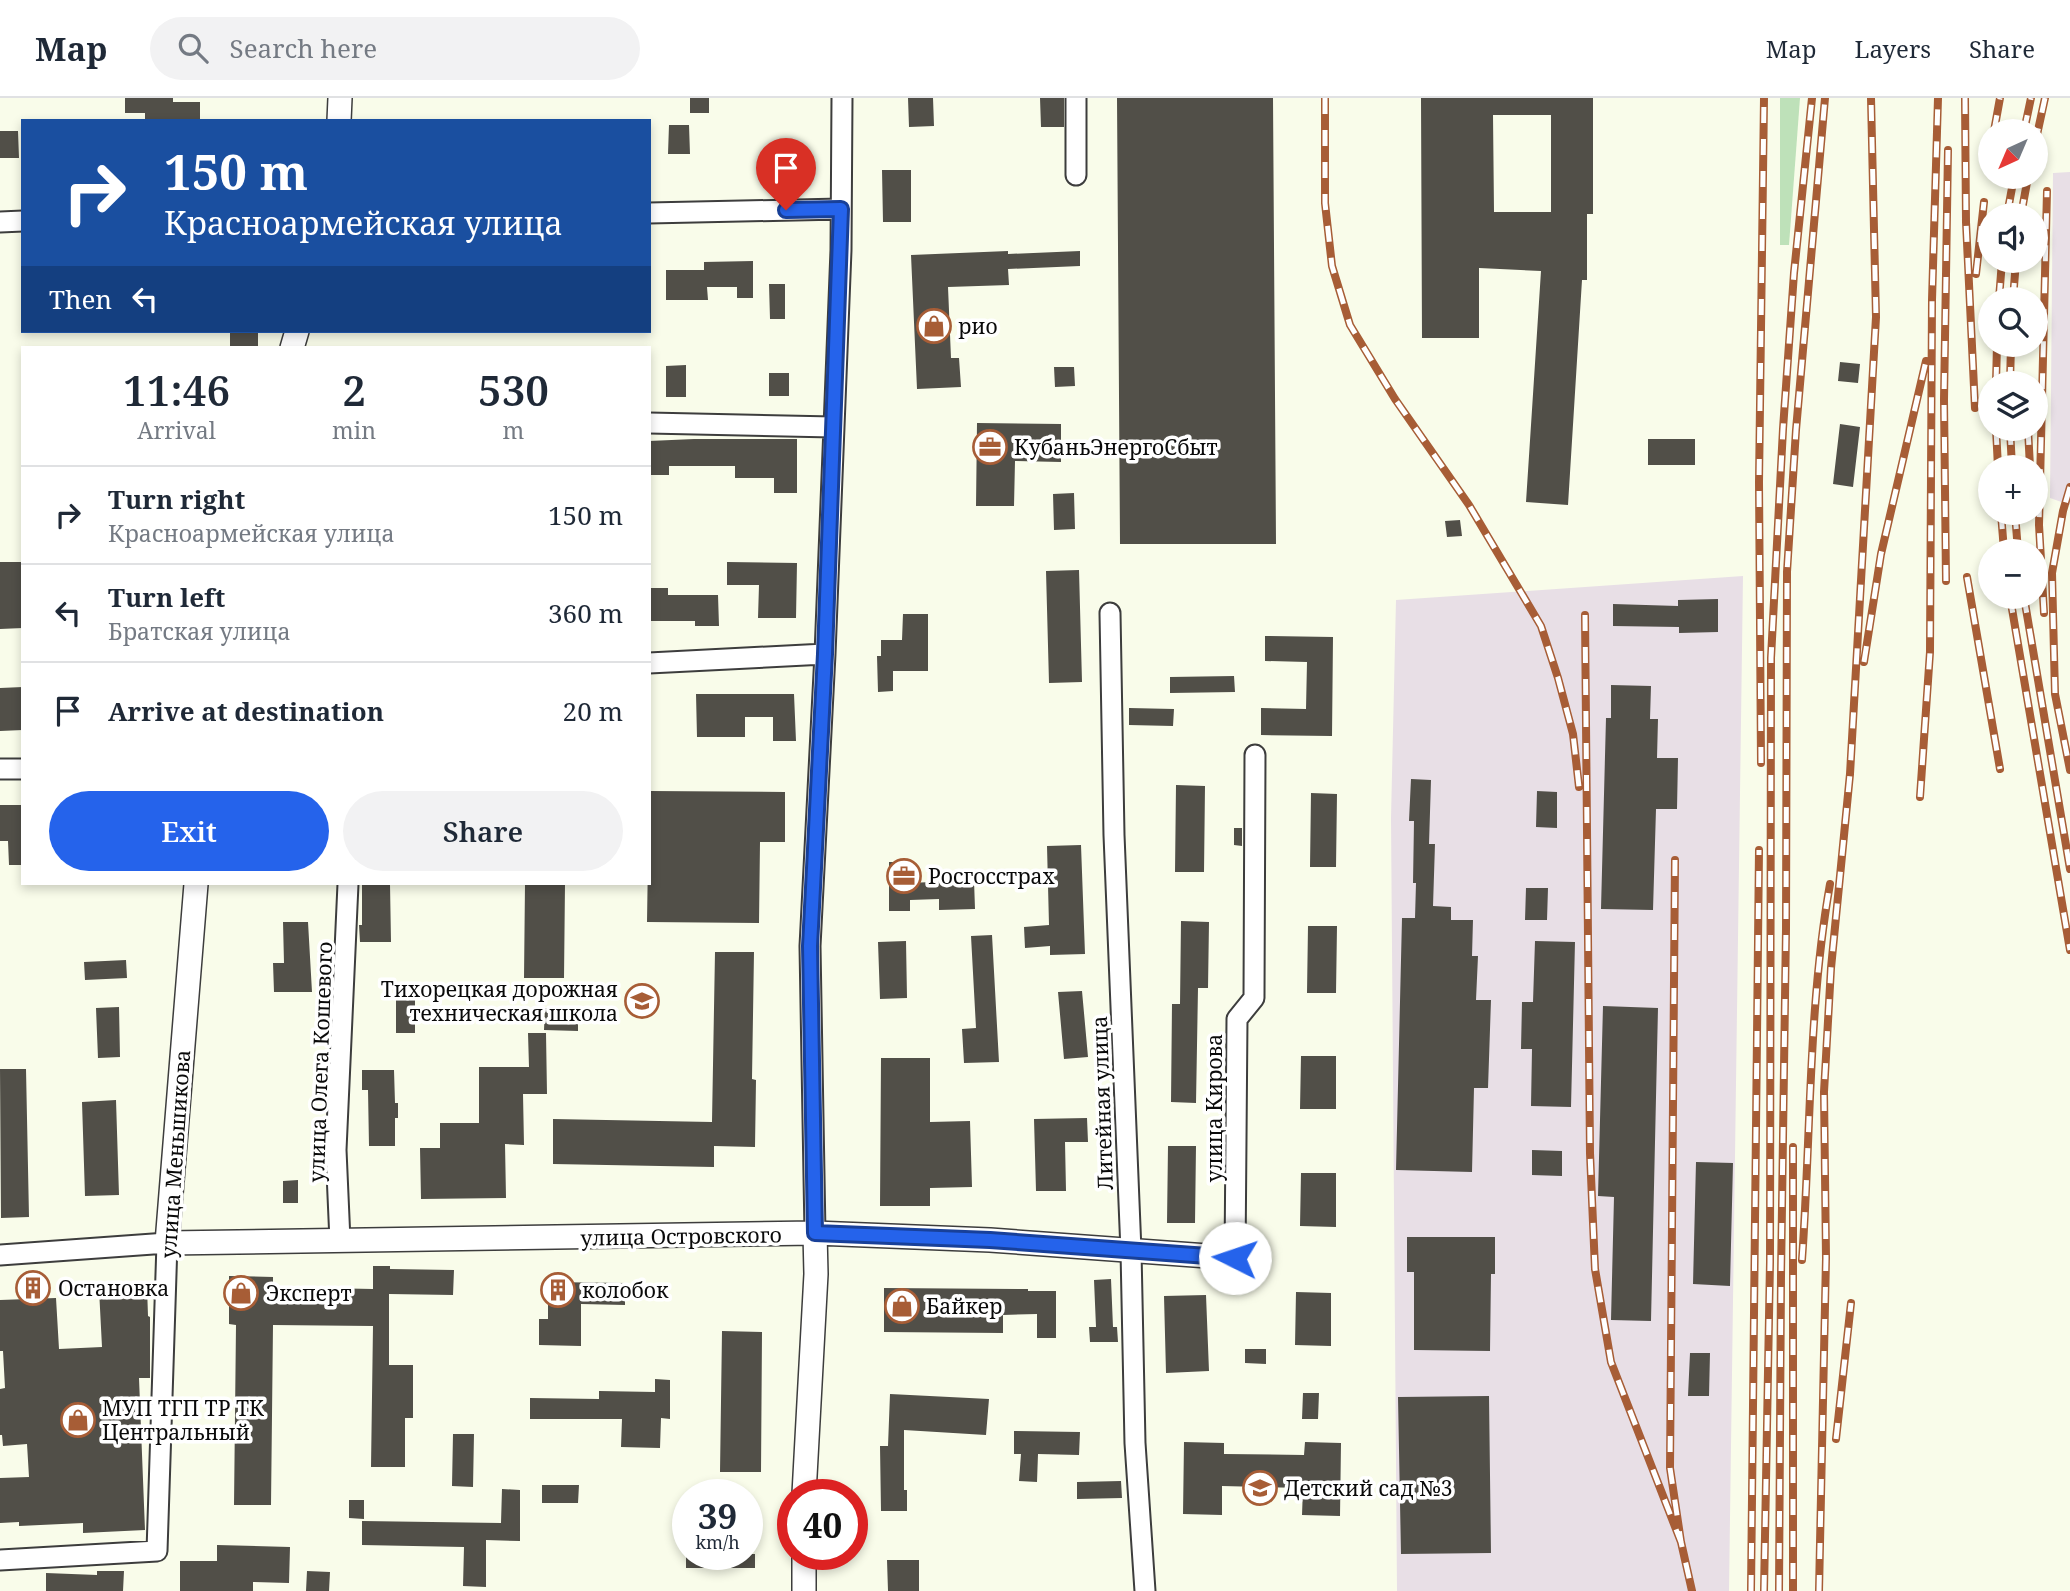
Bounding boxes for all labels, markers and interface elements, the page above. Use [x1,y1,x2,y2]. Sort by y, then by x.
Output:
search box [150,17,640,80]
text: Map [35,26,108,71]
icon: search [174,29,212,67]
text: Search here [230,30,377,66]
text: Map [1766,32,1817,65]
text: Layers [1855,32,1931,65]
text: Share [1969,32,2035,65]
north arrow [1978,119,2048,189]
map controls [1978,119,2048,609]
text: 150 m [164,138,308,204]
pin [756,138,816,210]
icon: right [49,147,140,238]
icon: arrive [767,149,805,187]
text: Красноармейская улица [164,201,563,244]
button: sound [1978,203,2048,273]
icon: left [126,280,164,318]
text: Then [49,281,112,317]
button: search [1978,287,2048,357]
shop icon: рио [915,307,953,345]
place label: рио [958,312,998,340]
text: 11:46 [123,361,230,418]
text: 2 [342,361,366,418]
text: 530 [478,361,549,418]
button: layers [1978,371,2048,441]
text: Arrival [137,414,216,446]
text: min [332,414,376,446]
text: m [503,414,524,446]
office icon: КубаньЭнергоСбыт [971,428,1009,466]
place label: КубаньЭнергоСбыт [1014,433,1218,461]
button: + [1978,455,2048,525]
text: Turn right [108,481,245,517]
icon: right [49,496,87,534]
text: 150 m [548,497,623,533]
text: Красноармейская улица [108,517,395,549]
button: − [1978,539,2048,609]
text: Turn left [108,579,225,615]
icon: left [49,594,87,632]
text: 360 m [548,595,623,631]
text: Братская улица [108,615,291,647]
icon: arrive [49,692,87,730]
text: Arrive at destination [108,693,384,729]
text: 20 m [563,693,623,729]
button: Exit [49,791,329,871]
button: Share [343,791,623,871]
office icon: Росгосстрах [885,857,923,895]
place label: Росгосстрах [928,862,1056,890]
street label: улица Олега Кошевого [302,941,338,1183]
place label: Тихорецкая дорожная техническая школа [381,975,618,1027]
school or university icon: Тихорецкая дорожная техническая школа [623,982,661,1020]
street label: Литейная улица [1085,1015,1119,1191]
street label: улица Кирова [1200,1034,1228,1182]
street label: улица Меньшикова [154,1049,196,1259]
street label: улица Островского [580,1220,782,1252]
position arrow [1198,1221,1272,1295]
building icon: Остановка [14,1269,52,1307]
building icon: колобок [539,1271,577,1309]
place label: Остановка [58,1274,169,1302]
shop icon: Эксперт [222,1274,260,1312]
place label: колобок [582,1276,669,1304]
place label: Эксперт [266,1279,352,1307]
shop icon: Байкер [883,1287,921,1325]
place label: Байкер [926,1292,1002,1320]
place label: МУП ТГП ТР ТК Центральный [102,1394,264,1446]
shop icon: МУП ТГП ТР ТК Центральный [59,1401,97,1439]
school or university icon: Детский сад №3 [1241,1469,1279,1507]
place label: Детский сад №3 [1284,1474,1453,1502]
speed limit sign: 40 [777,1479,868,1570]
text: 39 [698,1492,737,1539]
text: km/h [695,1530,740,1554]

